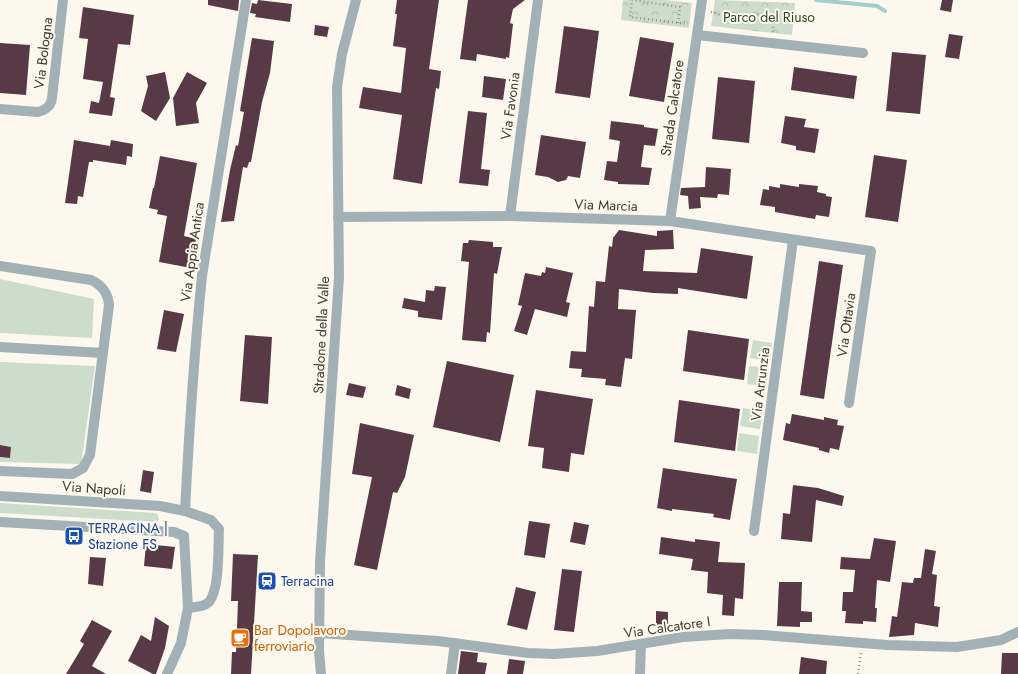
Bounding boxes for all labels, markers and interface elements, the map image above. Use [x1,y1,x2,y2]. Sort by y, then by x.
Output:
park label: Parco del Riuso [723,7,815,27]
street label: Via Bologna [29,16,57,90]
street label: Strada Calcatore [655,58,689,158]
street label: Via Favonia [495,71,525,141]
street label: Via Marcia [574,194,638,216]
street label: Via Appia Antica [175,201,209,303]
street label: Stradone della Valle [308,276,334,394]
street label: Via Ottavia [832,292,860,358]
street label: Via Arrunzia [746,346,774,422]
street label: Via Napoli [61,476,127,500]
place label: TERRACINA | Stazione FS [88,518,168,554]
bus stop icon: TERRACINA | Stazione FS [63,525,85,547]
station icon: Terracina [256,570,278,592]
place label: Terracina [281,571,334,591]
street label: Via Calcatore I [622,611,712,643]
place label: Bar Dopolavoro ferroviario [254,620,346,656]
cafe icon: Bar Dopolavoro ferroviario [229,627,251,649]

